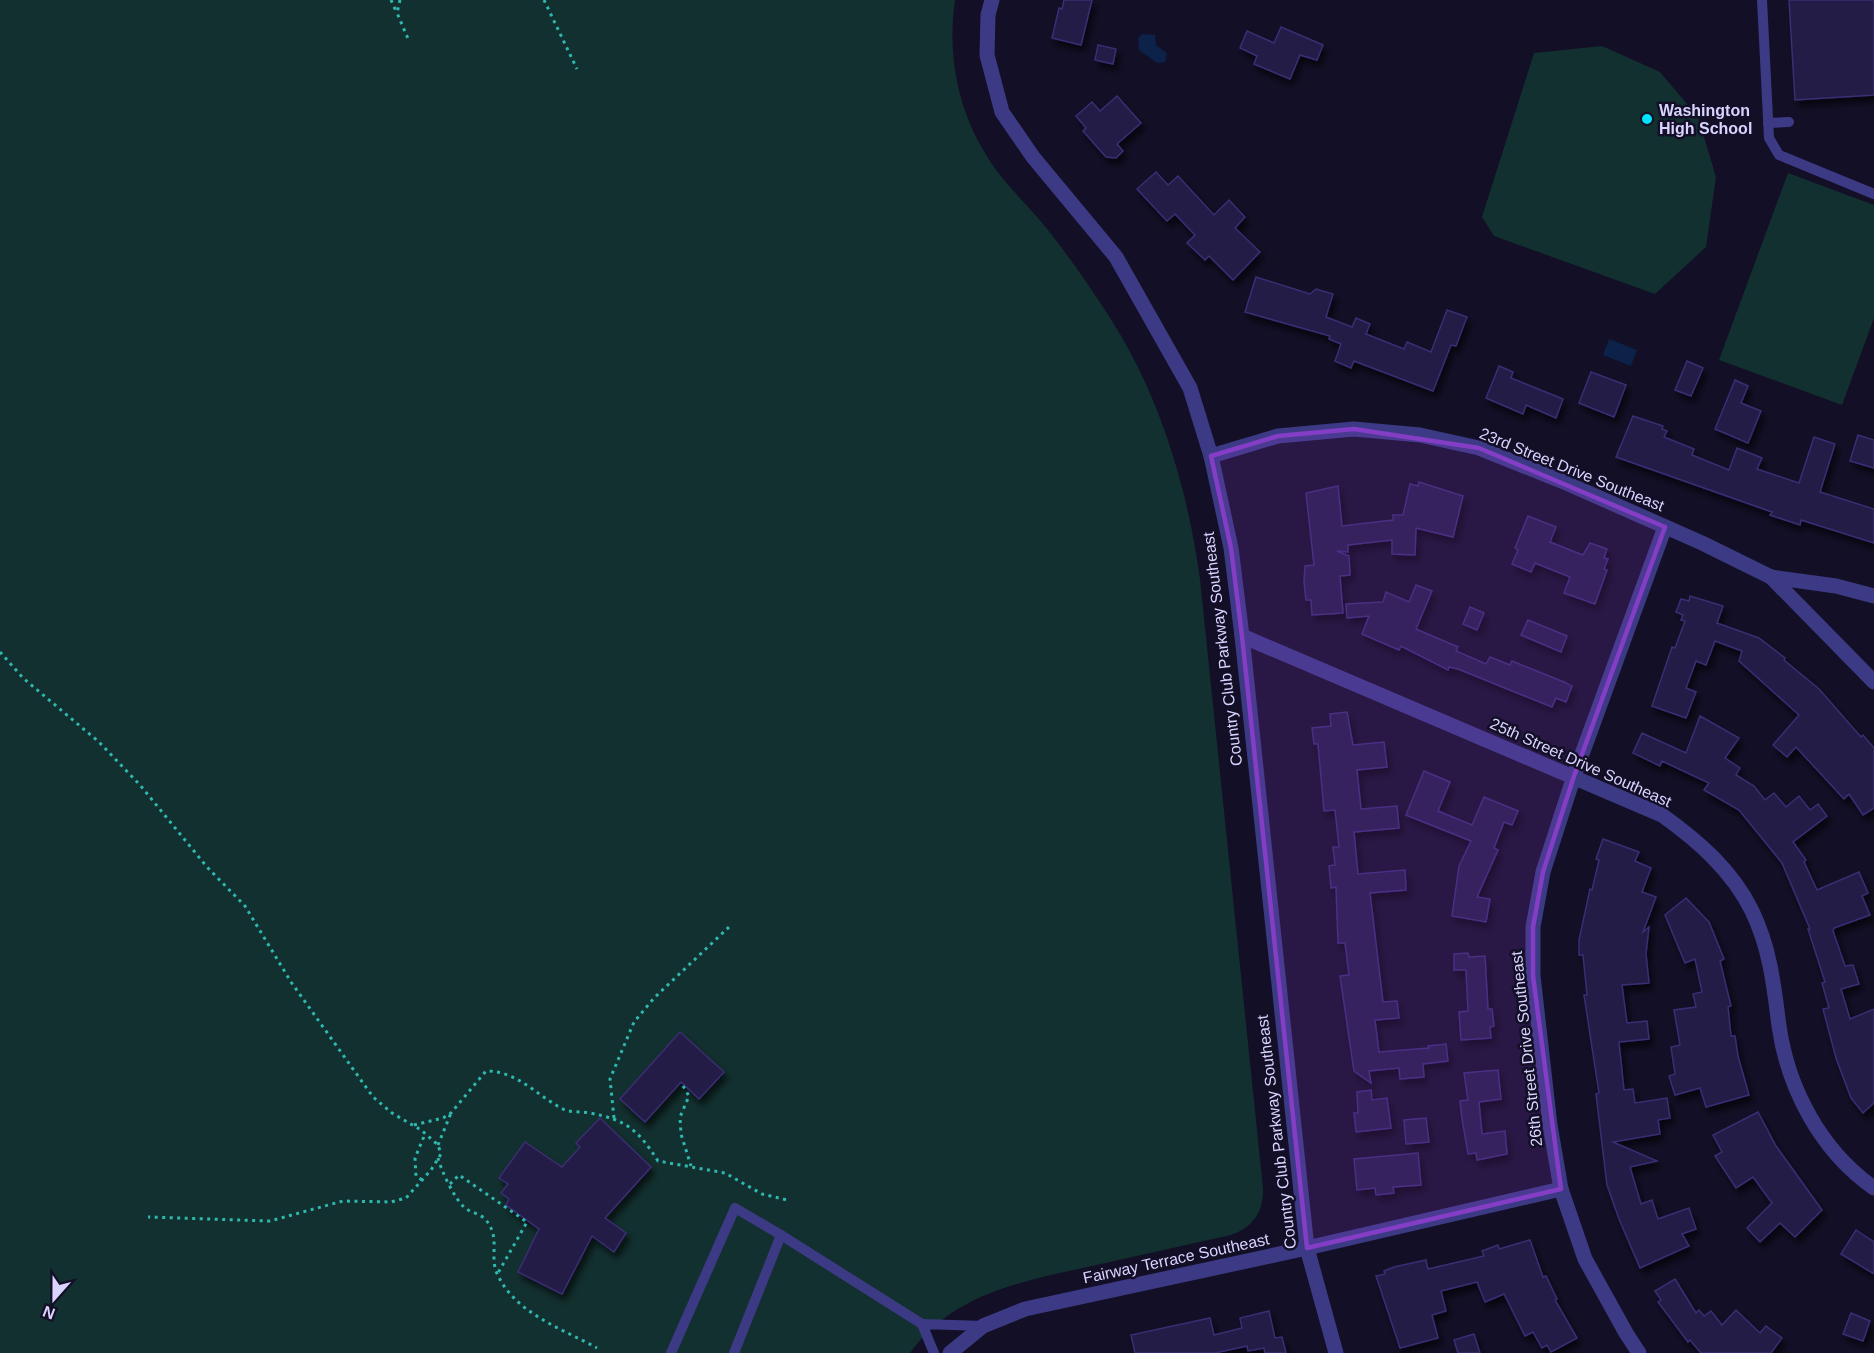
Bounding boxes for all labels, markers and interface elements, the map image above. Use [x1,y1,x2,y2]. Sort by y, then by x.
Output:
place label: Washington High School [1659,102,1752,137]
marker: Washington High School [1640,112,1654,126]
street label: 23rd Street Drive Southeast [1477,425,1667,515]
street label: Country Club Parkway Southeast [1200,530,1245,767]
street label: 25th Street Drive Southeast [1488,715,1675,810]
street label: 26th Street Drive Southeast [1508,950,1545,1148]
street label: Country Club Parkway Southeast [1254,1013,1299,1250]
street label: Fairway Terrace Southeast [1081,1230,1271,1287]
north arrow [24,1269,84,1329]
text: N [40,1303,57,1323]

